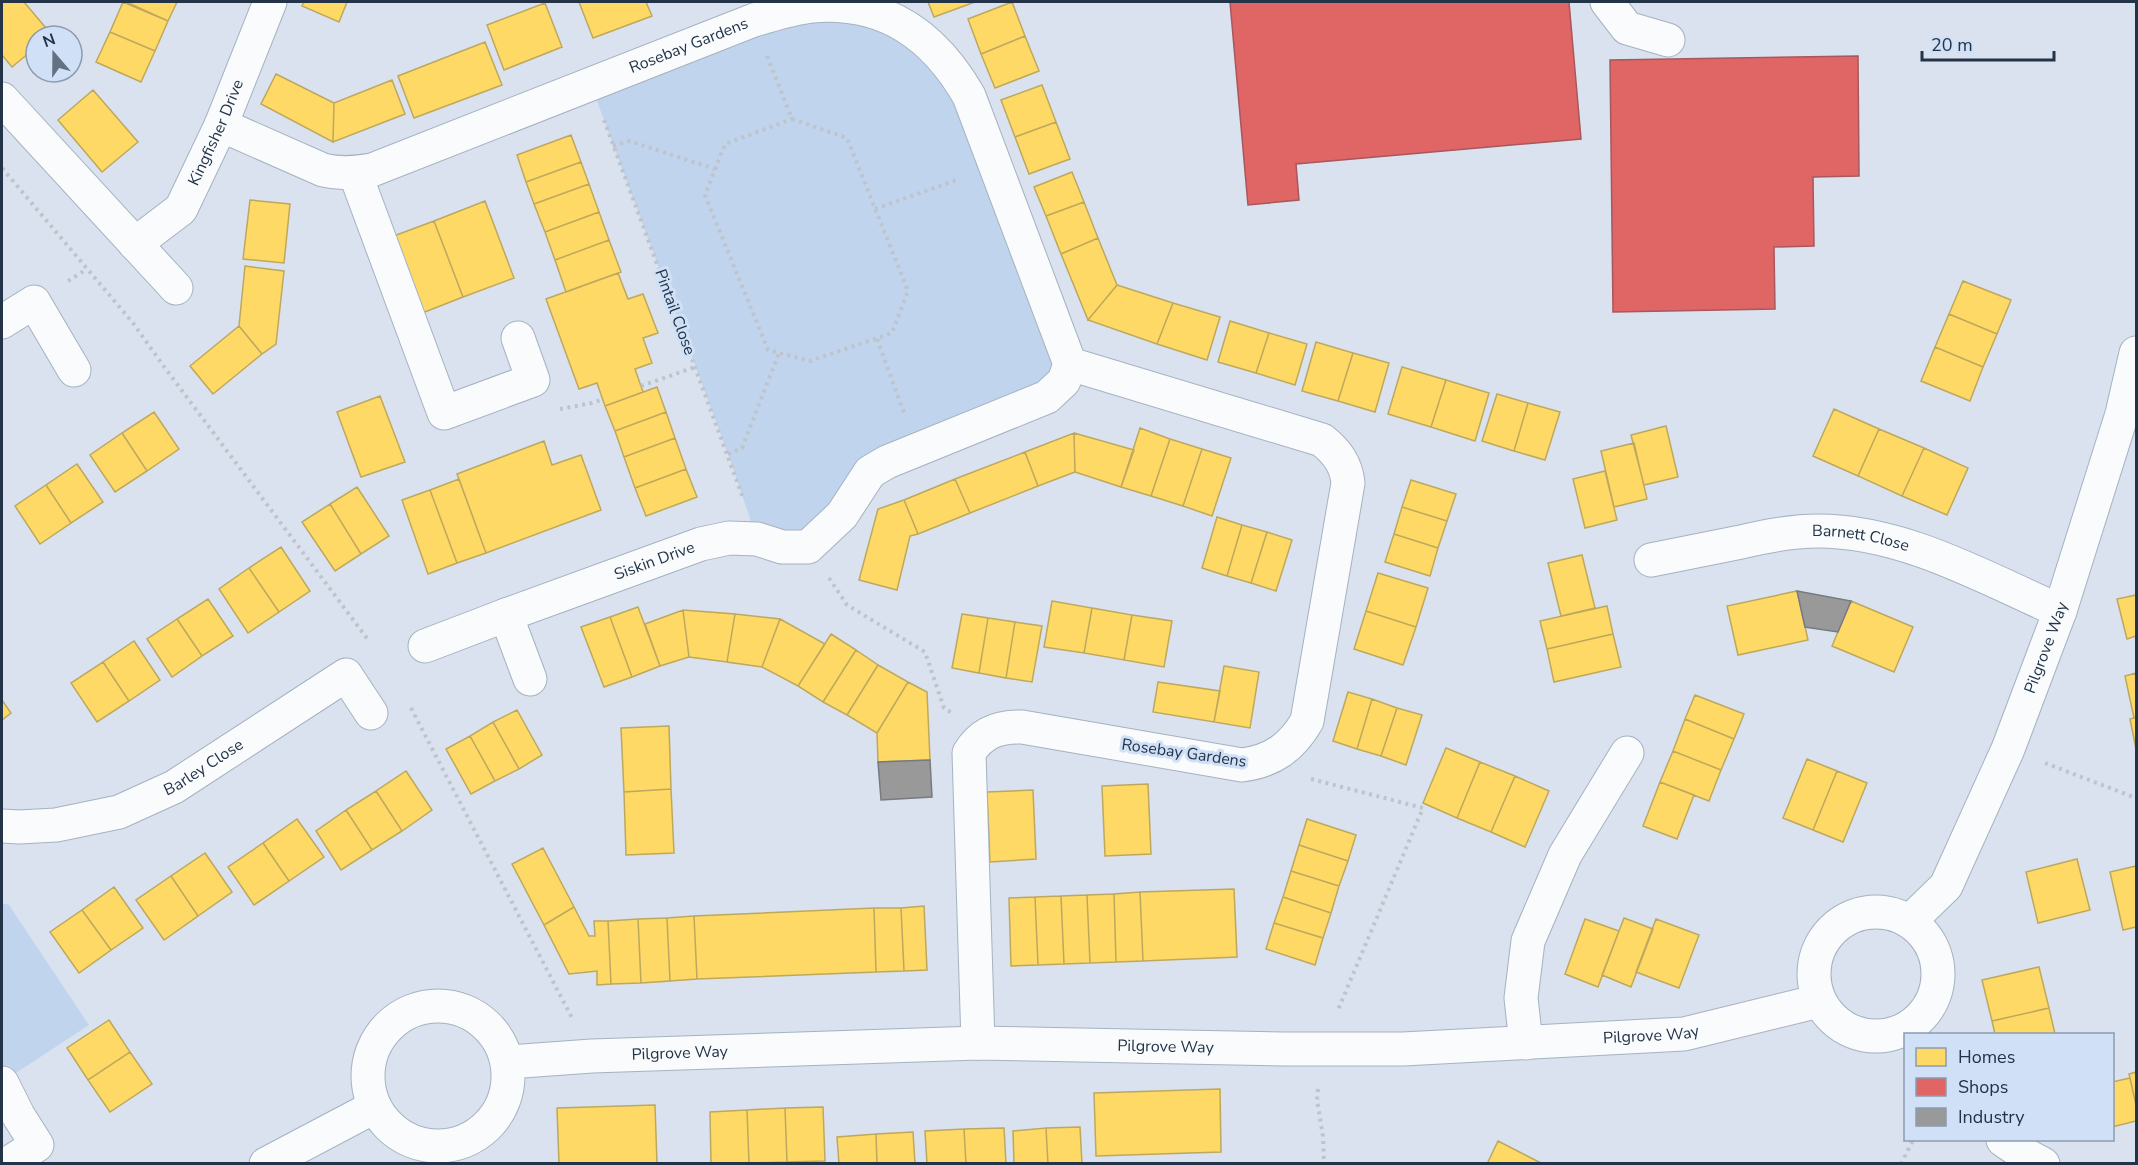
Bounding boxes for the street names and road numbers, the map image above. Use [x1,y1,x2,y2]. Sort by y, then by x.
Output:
street label: Rosebay Gardens [626,12,751,79]
street label: Kingfisher Drive [183,76,249,189]
street label: Pintail Close [649,266,701,358]
street label: Barnett Close [1812,520,1912,557]
street label: Siskin Drive [611,536,698,586]
street label: Pilgrove Way [2019,598,2073,697]
street label: Rosebay Gardens [1120,733,1248,773]
street label: Barley Close [160,734,248,801]
street label: Pilgrove Way [1602,1019,1702,1049]
street label: Pilgrove Way [1117,1035,1215,1059]
street label: Pilgrove Way [631,1040,729,1066]

